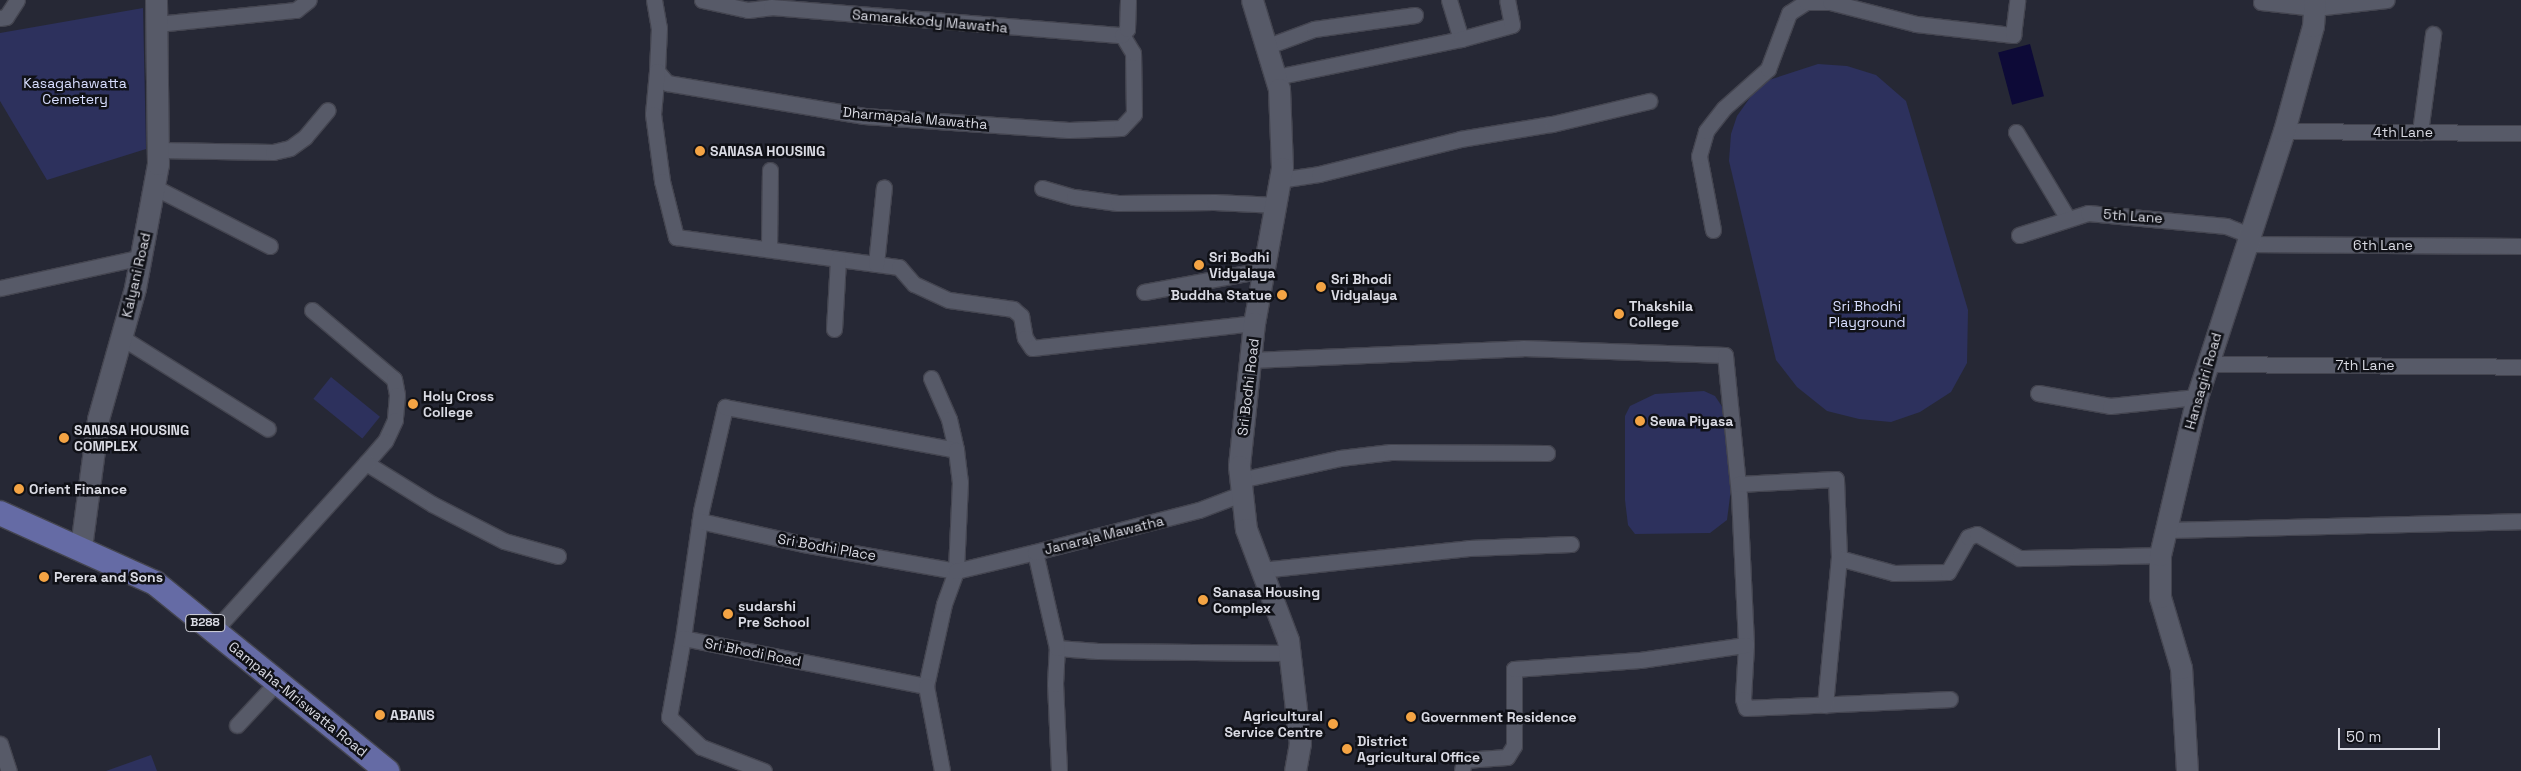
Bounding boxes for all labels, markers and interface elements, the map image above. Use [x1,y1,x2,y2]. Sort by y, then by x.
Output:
street label: Samarakkody Mawatha [851,6,1009,36]
park label: Kasagahawatta Cemetery [23,75,127,108]
street label: Dharmapala Mawatha [842,103,988,133]
street label: 4th Lane [2373,124,2433,140]
place label: SANASA HOUSING [710,143,825,159]
marker: SANASA HOUSING [694,145,706,157]
street label: 5th Lane [2103,206,2163,226]
street label: Kalyani Road [118,231,154,319]
street label: 6th Lane [2353,237,2413,253]
place label: Sri Bodhi Vidyalaya [1209,249,1275,282]
marker: Sri Bodhi Vidyalaya [1193,259,1205,271]
place label: Sri Bhodi Vidyalaya [1331,271,1397,304]
marker: Sri Bhodi Vidyalaya [1315,281,1327,293]
place label: Buddha Statue [1170,287,1272,303]
marker: Buddha Statue [1276,289,1288,301]
place label: Thakshila College [1629,298,1693,331]
park label: Sri Bhodhi Playground [1828,298,1906,331]
marker: Thakshila College [1613,308,1625,320]
street label: Hansagiri Road [2181,331,2225,431]
street label: Sri Bodhi Road [1234,337,1262,437]
street label: 7th Lane [2335,357,2395,373]
place label: Holy Cross College [423,388,494,421]
marker: Holy Cross College [407,398,419,410]
place label: Sewa Piyasa [1650,413,1733,429]
marker: Sewa Piyasa [1634,415,1646,427]
place label: SANASA HOUSING COMPLEX [74,422,189,454]
marker: SANASA HOUSING COMPLEX [58,432,70,444]
place label: Orient Finance [29,481,127,497]
marker: Orient Finance [13,483,25,495]
street label: Janaraja Mawatha [1042,512,1166,558]
street label: Sri Bodhi Place [776,530,878,564]
place label: Perera and Sons [54,569,163,585]
marker: Perera and Sons [38,571,50,583]
place label: Sanasa Housing Complex [1213,584,1320,616]
marker: Sanasa Housing Complex [1197,594,1209,606]
place label: sudarshi Pre School [738,598,810,630]
marker: sudarshi Pre School [722,608,734,620]
road number: B288 [185,614,225,632]
street label: Sri Bhodi Road [703,634,803,670]
street label: Gampaha-Mriswatta Road [225,638,371,760]
place label: ABANS [390,707,435,723]
place label: Agricultural Service Centre [1224,708,1323,740]
marker: ABANS [374,709,386,721]
place label: Government Residence [1421,709,1577,725]
marker: Government Residence [1405,711,1417,723]
marker: Agricultural Service Centre [1327,718,1339,730]
scale bar [2341,718,2444,750]
text: 50 m [2346,727,2381,746]
place label: District Agricultural Office [1357,733,1480,766]
marker: District Agricultural Office [1341,743,1353,755]

